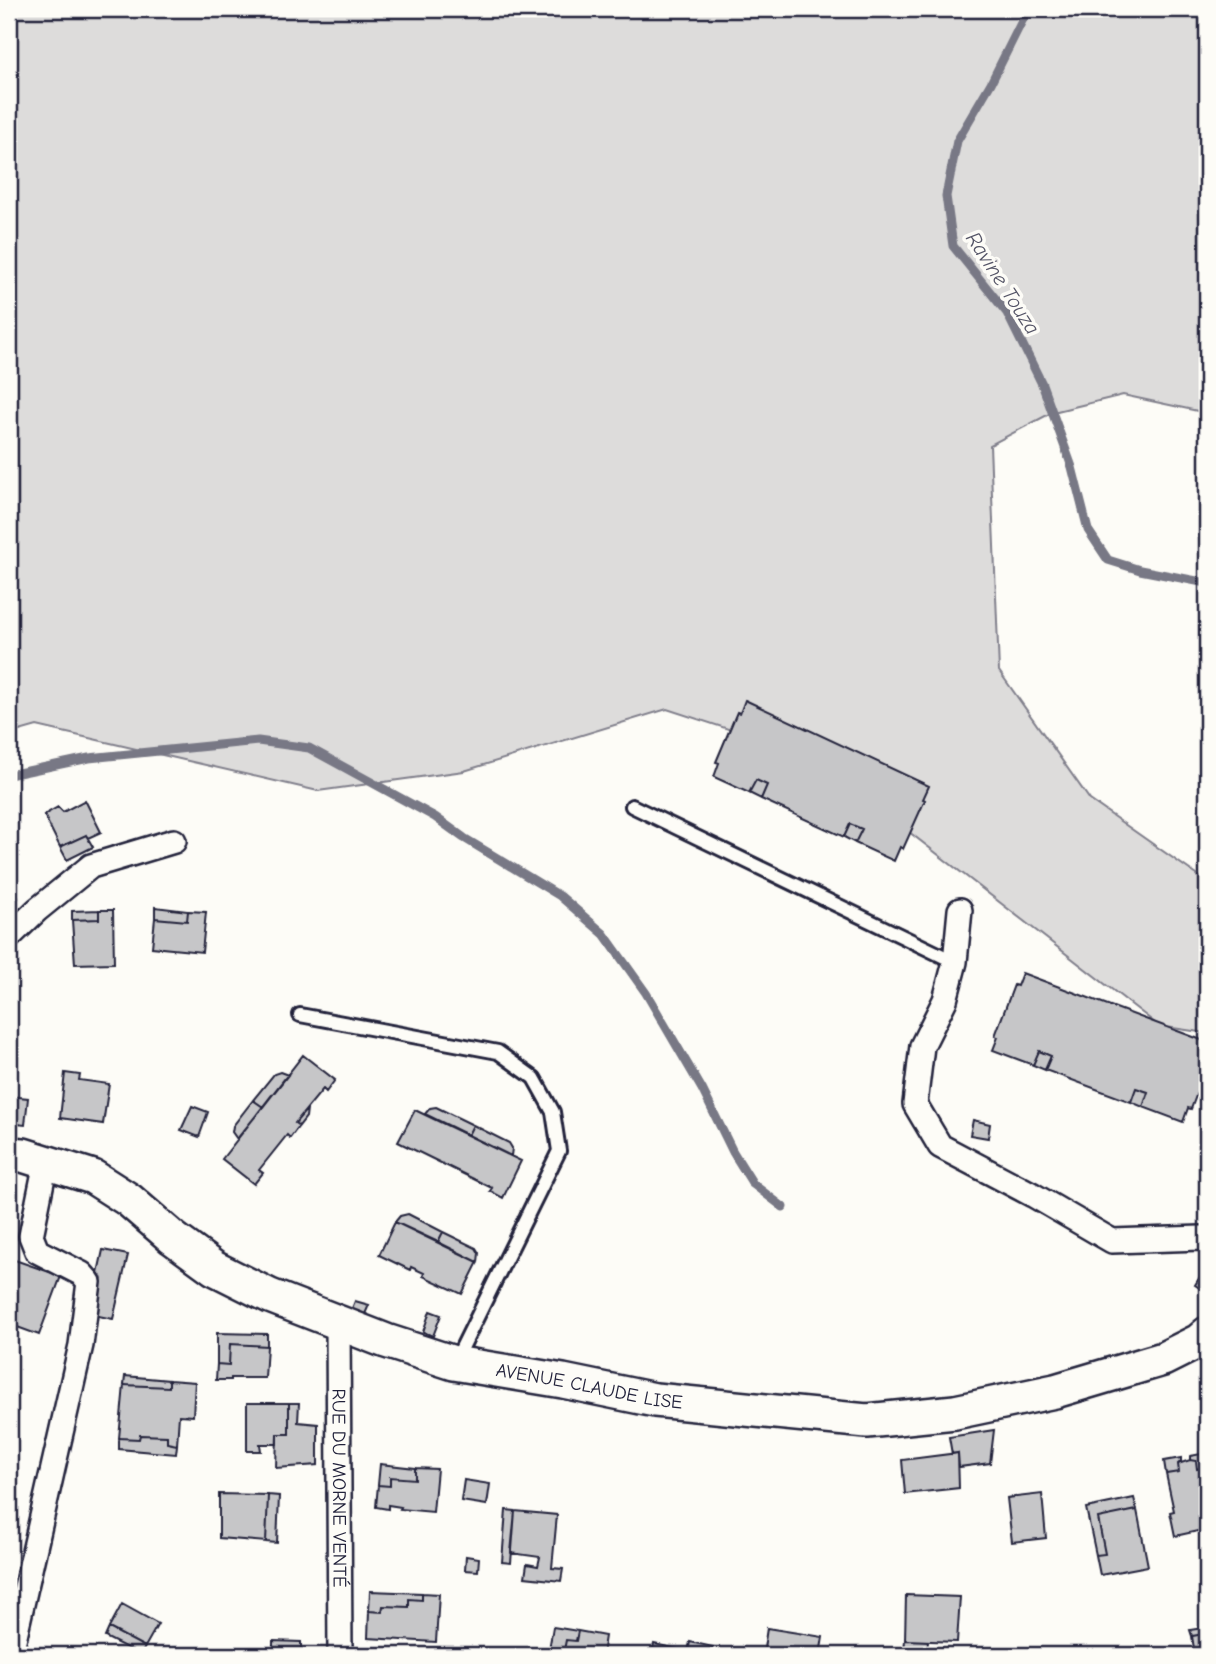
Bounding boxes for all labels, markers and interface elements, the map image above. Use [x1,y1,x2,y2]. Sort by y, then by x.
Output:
water label: Ravine Touza [961,228,1045,339]
street label: AVENUE CLAUDE LISE [494,1359,684,1414]
street label: RUE DU MORNE VENTÉ [327,1388,351,1588]

